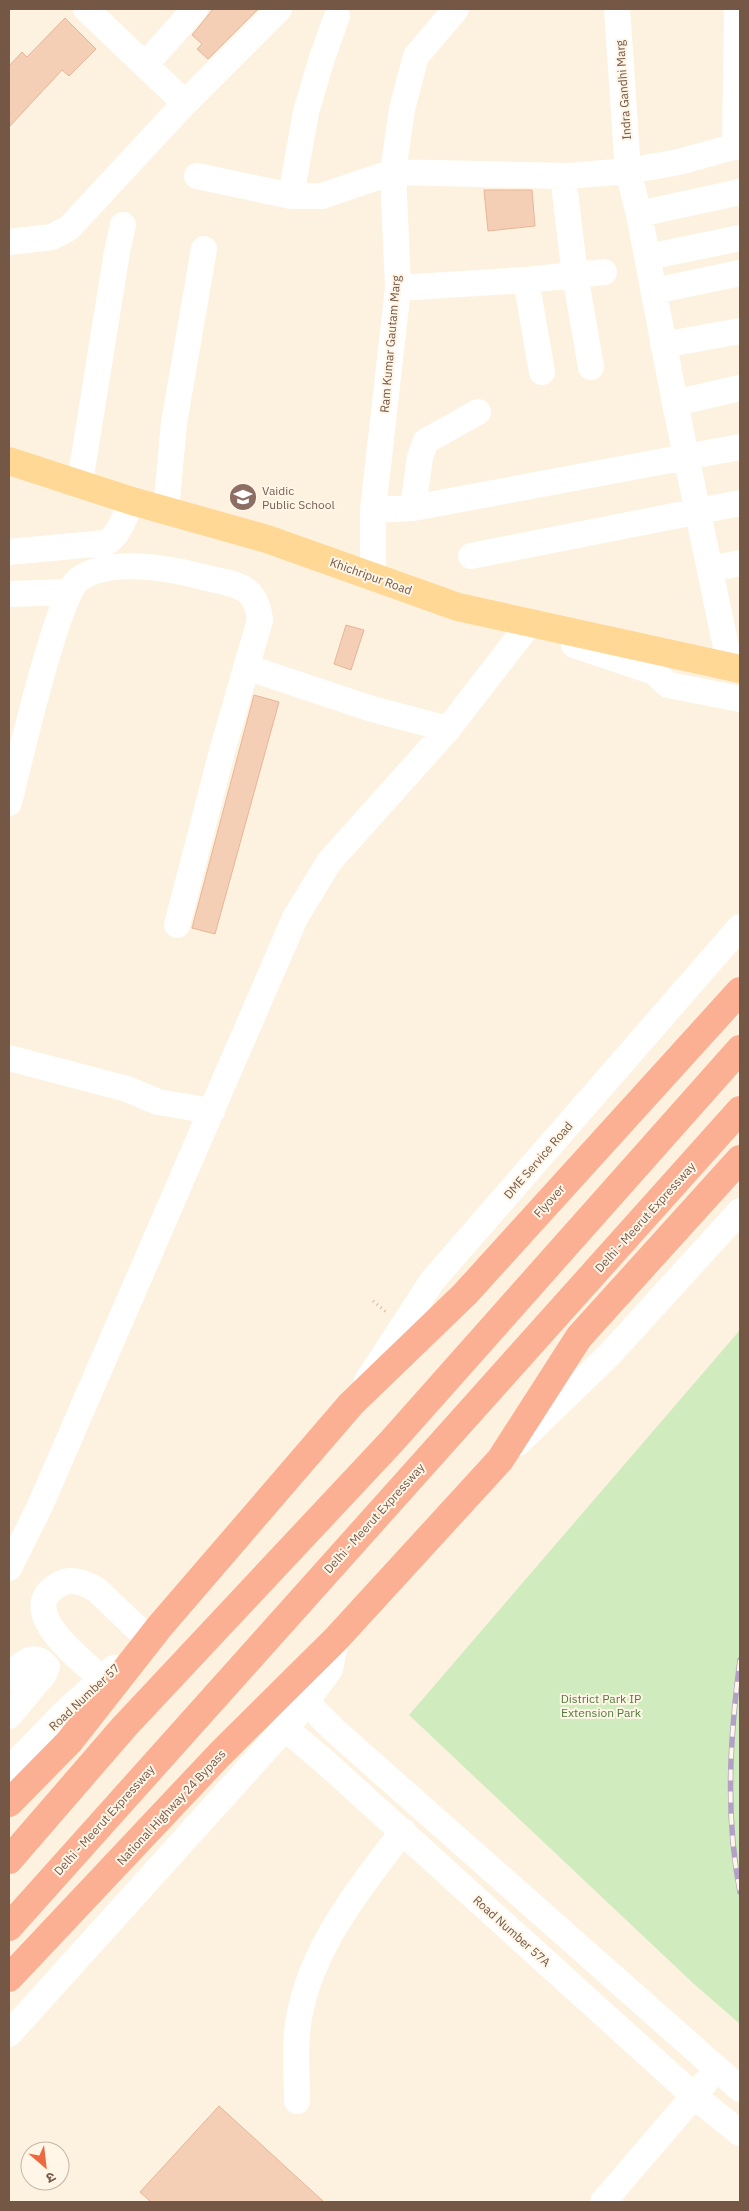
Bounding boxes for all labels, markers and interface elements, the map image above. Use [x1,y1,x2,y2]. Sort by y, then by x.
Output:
street label: Indra Gandhi Marg [612,39,634,140]
street label: Ram Kumar Gautam Marg [377,274,404,413]
school or university icon: Vaidic Public School [228,482,258,512]
place label: Vaidic Public School [262,483,335,512]
street label: Khichripur Road [328,554,414,598]
street label: DME Service Road [500,1118,576,1202]
street label: Delhi - Meerut Expressway [591,1159,699,1275]
street label: Flyover [530,1181,568,1221]
street label: Delhi - Meerut Expressway [320,1460,428,1576]
street label: Road Number 57 [45,1660,123,1734]
park label: District Park IP Extension Park [561,1691,642,1720]
street label: National Highway 24 Bypass [113,1746,229,1868]
street label: Delhi - Meerut Expressway [50,1762,158,1878]
street label: Road Number 57A [470,1892,554,1970]
north arrow [20,2141,70,2191]
text: उ [43,2168,59,2188]

